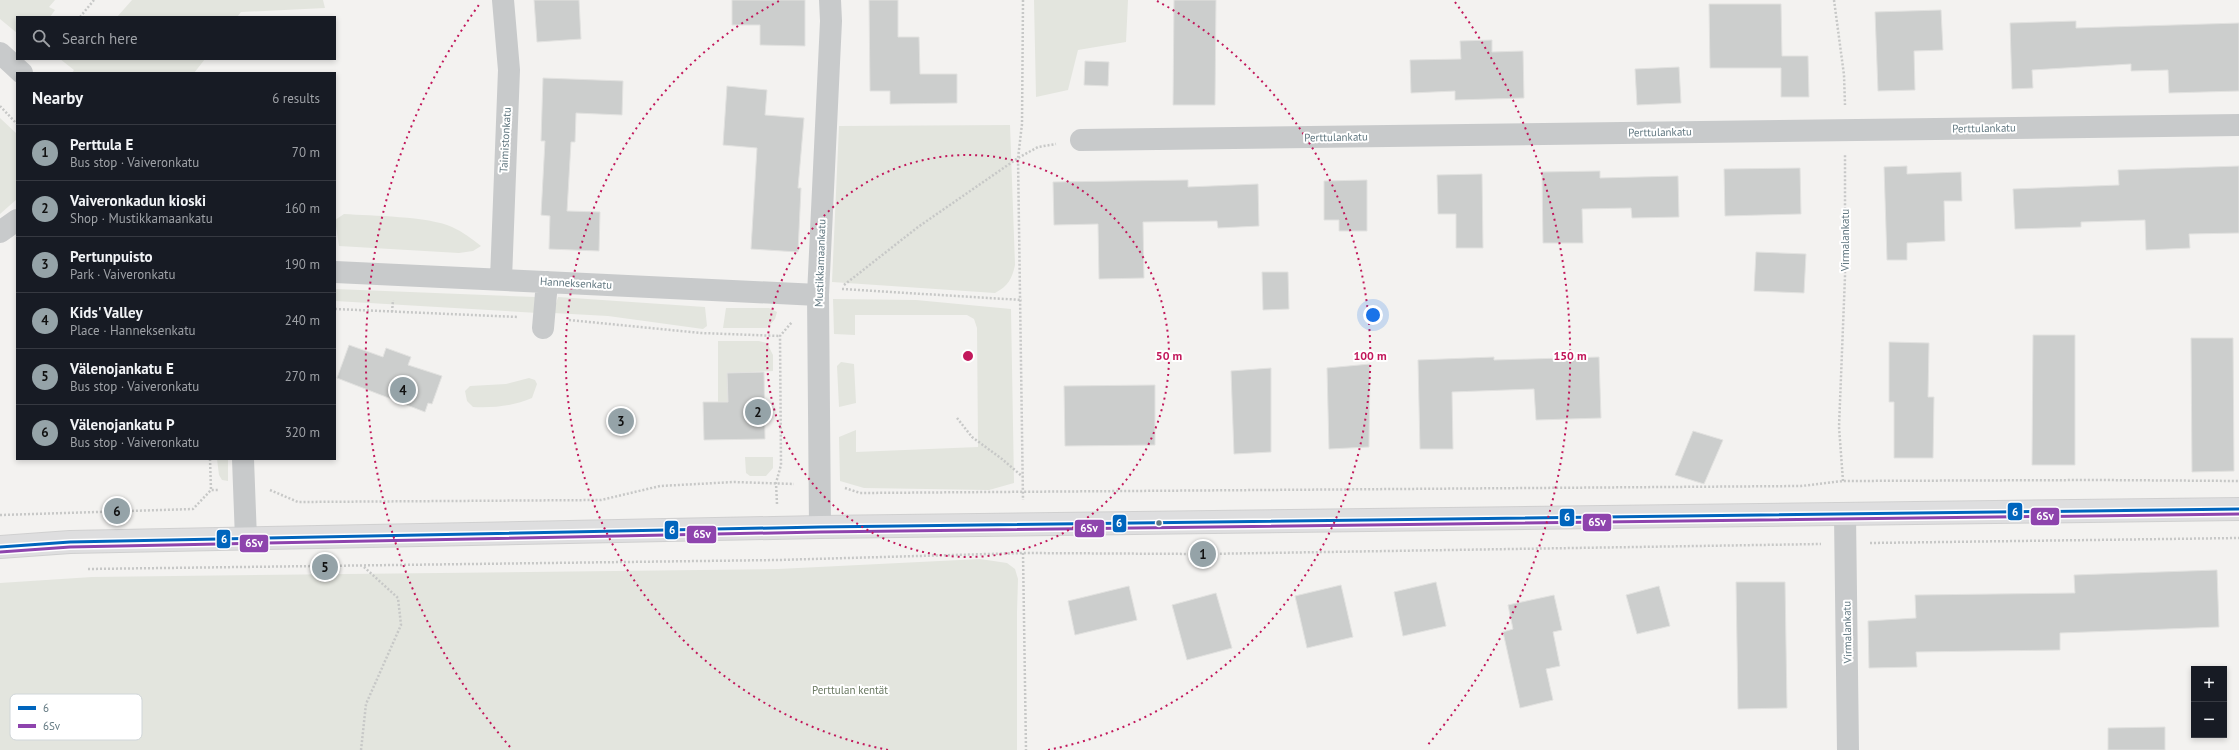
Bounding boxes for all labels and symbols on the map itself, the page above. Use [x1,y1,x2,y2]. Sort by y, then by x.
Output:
street label: Taimistonkatu [496,107,514,173]
street label: Perttulankatu [1952,120,2016,136]
street label: Perttulankatu [1628,124,1692,140]
street label: Perttulankatu [1304,129,1368,145]
street label: Virmalankatu [1838,209,1852,272]
street label: Mustikkamaankatu [811,219,829,307]
street label: Hanneksenkatu [540,274,613,292]
your location [1363,305,1383,325]
text: 50 m [1156,348,1182,363]
text: 100 m [1353,348,1387,363]
text: 150 m [1553,348,1587,363]
centre of rings [961,349,975,363]
pin: 4 [390,375,416,405]
pin: 2 [745,397,771,427]
pin: 3 [608,406,634,436]
pin: 6 [104,496,130,526]
line badge: 6 [2007,502,2023,521]
text: 6 [2012,505,2018,519]
line badge: 6Sv [2030,507,2060,526]
line badge: 6 [1559,508,1575,527]
text: 6Sv [2036,509,2054,523]
text: 6 [1564,510,1570,524]
line badge: 6Sv [1582,513,1612,532]
line badge: 6 [1112,514,1127,533]
text: 6Sv [1588,515,1606,529]
text: 6 [1116,516,1122,530]
unlabelled marker [1154,518,1164,528]
line badge: 6Sv [1074,519,1105,538]
line badge: 6 [664,520,679,540]
text: 6Sv [1080,521,1098,535]
text: 6 [669,523,675,537]
line badge: 6Sv [686,525,717,544]
text: 6Sv [693,527,711,541]
line badge: 6 [216,529,231,549]
text: 6 [221,532,227,546]
line badge: 6Sv [239,534,269,553]
text: 6Sv [245,536,263,550]
pin: 1 [1190,539,1216,569]
pin: 5 [312,552,338,582]
street label: Virmalankatu [1839,601,1855,664]
park label: Perttulan kentät [812,683,888,697]
legend [10,694,142,740]
text: 6 [43,701,49,715]
text: 6Sv [43,719,61,733]

